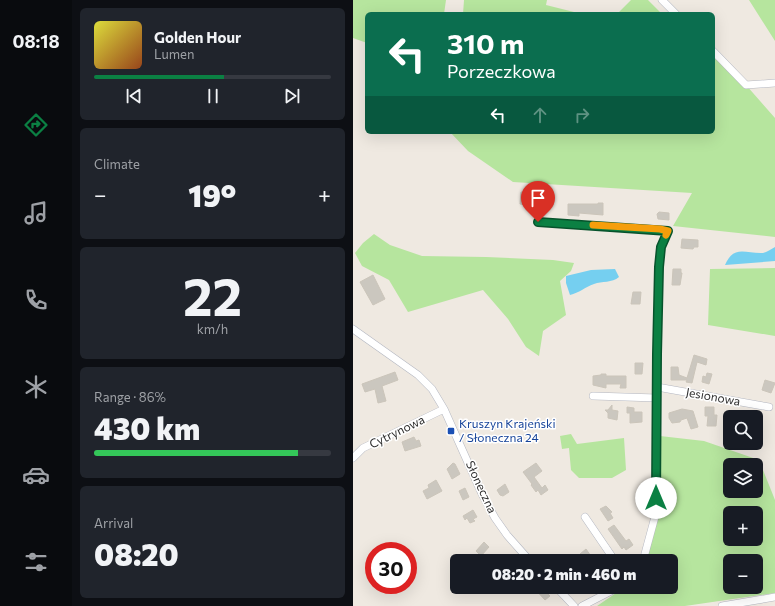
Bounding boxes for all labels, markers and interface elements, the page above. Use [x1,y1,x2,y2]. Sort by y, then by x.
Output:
text: 310 m [447,26,524,60]
text: Golden Hour [154,28,241,46]
icon: left [381,28,433,80]
text: 08:18 [12,30,60,52]
text: Lumen [154,46,194,62]
text: Porzeczkowa [447,60,556,82]
icon: previous [123,85,145,107]
icon: pause [202,85,224,107]
icon: next [281,85,303,107]
icon: left [487,104,509,126]
icon: ahead [529,104,551,126]
icon: right [571,104,593,126]
icon: directions [22,111,50,139]
text: Climate [94,156,140,172]
text: 19° [188,176,236,213]
text: − [94,181,107,208]
text: + [318,181,331,208]
pin [521,181,555,222]
icon: arrive [527,187,549,209]
icon: music [22,199,50,227]
text: 22 [183,263,242,327]
icon: phone [22,286,50,314]
text: km/h [197,321,228,337]
icon: climate [22,373,50,401]
street label: Jesionowa [685,384,742,409]
text: Range · 86% [94,389,166,405]
text: 430 km [94,409,200,446]
map controls [723,410,763,594]
button: search [723,410,763,450]
street label: Cytrynowa [367,412,426,450]
place label: Kruszyn Krajeński / Słoneczna 24 [459,416,556,444]
marker: Kruszyn Krajeński / Słoneczna 24 [446,426,456,436]
street label: Słoneczna [464,458,500,515]
button: layers [723,458,763,498]
icon: car [22,461,50,489]
position arrow [635,477,677,519]
button: + [723,506,763,546]
text: Arrival [94,515,133,531]
text: 08:20 [94,535,179,572]
speed limit sign: 30 [365,542,417,594]
icon: filters [22,548,50,576]
button: − [723,554,763,594]
text: 08:20 · 2 min · 460 m [492,565,636,583]

